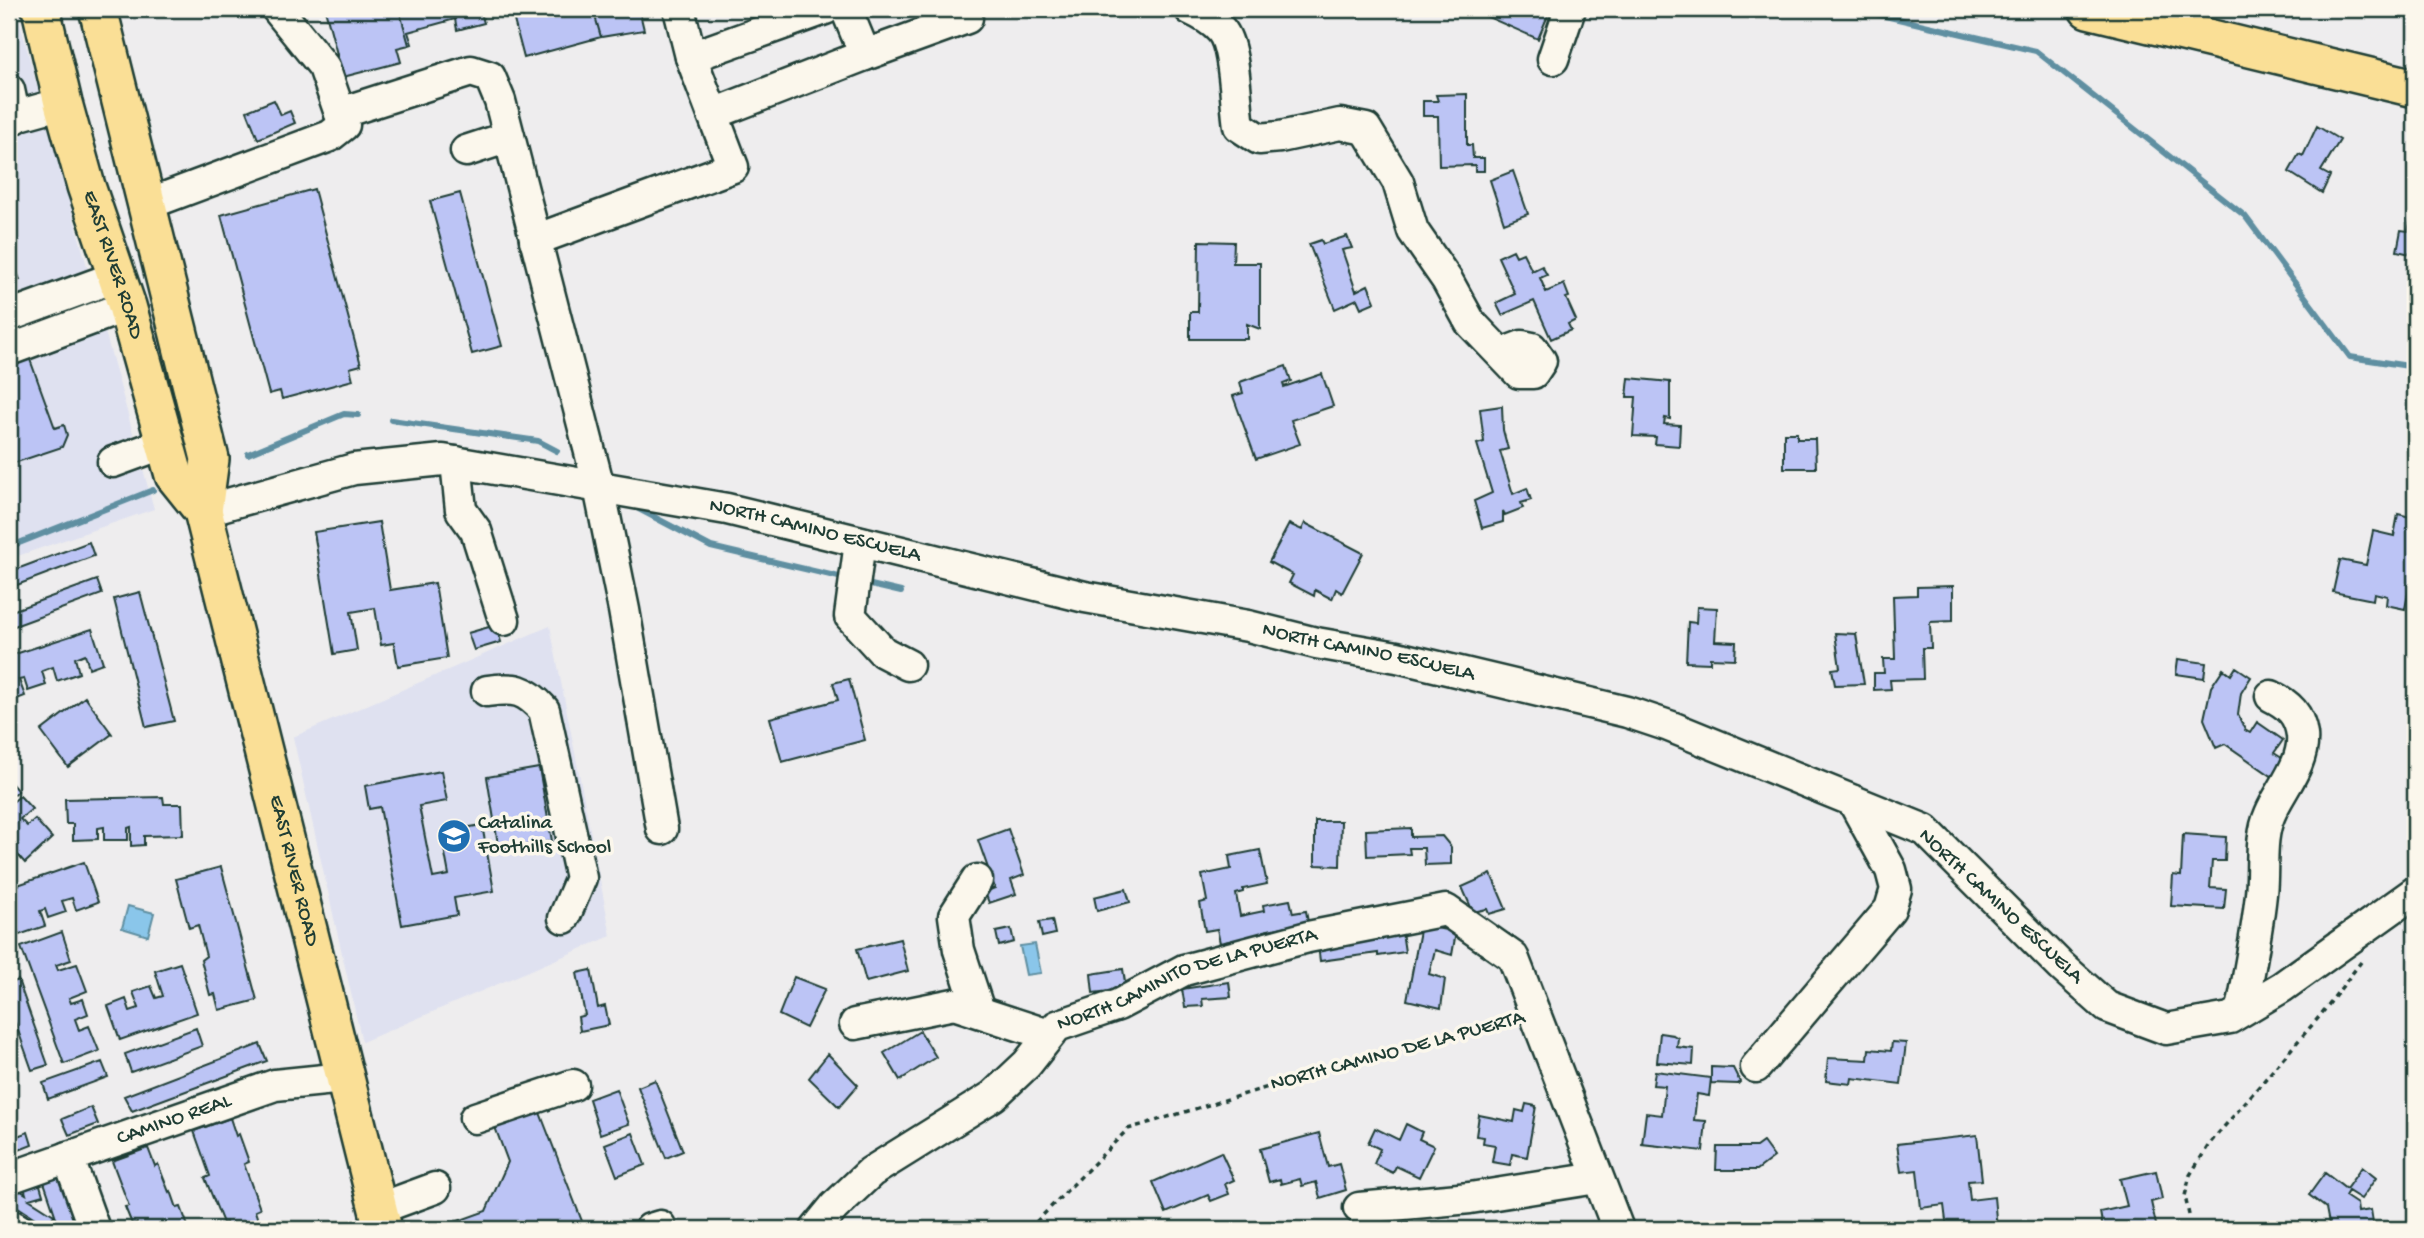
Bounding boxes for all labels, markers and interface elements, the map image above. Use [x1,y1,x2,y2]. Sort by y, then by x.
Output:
street label: EAST RIVER ROAD [76,188,148,342]
street label: NORTH CAMINO ESCUELA [707,494,925,569]
street label: NORTH CAMINO ESCUELA [1260,618,1479,688]
street label: EAST RIVER ROAD [262,792,324,949]
place label: Catalina Foothills School [477,812,612,861]
school or university icon: Catalina Foothills School [435,817,473,855]
street label: NORTH CAMINO ESCUELA [1912,824,2089,991]
street label: NORTH CAMINITO DE LA PUERTA [1054,923,1321,1037]
street label: NORTH CAMINO DE LA PUERTA [1268,1006,1529,1098]
street label: CAMINO REAL [114,1088,236,1152]

